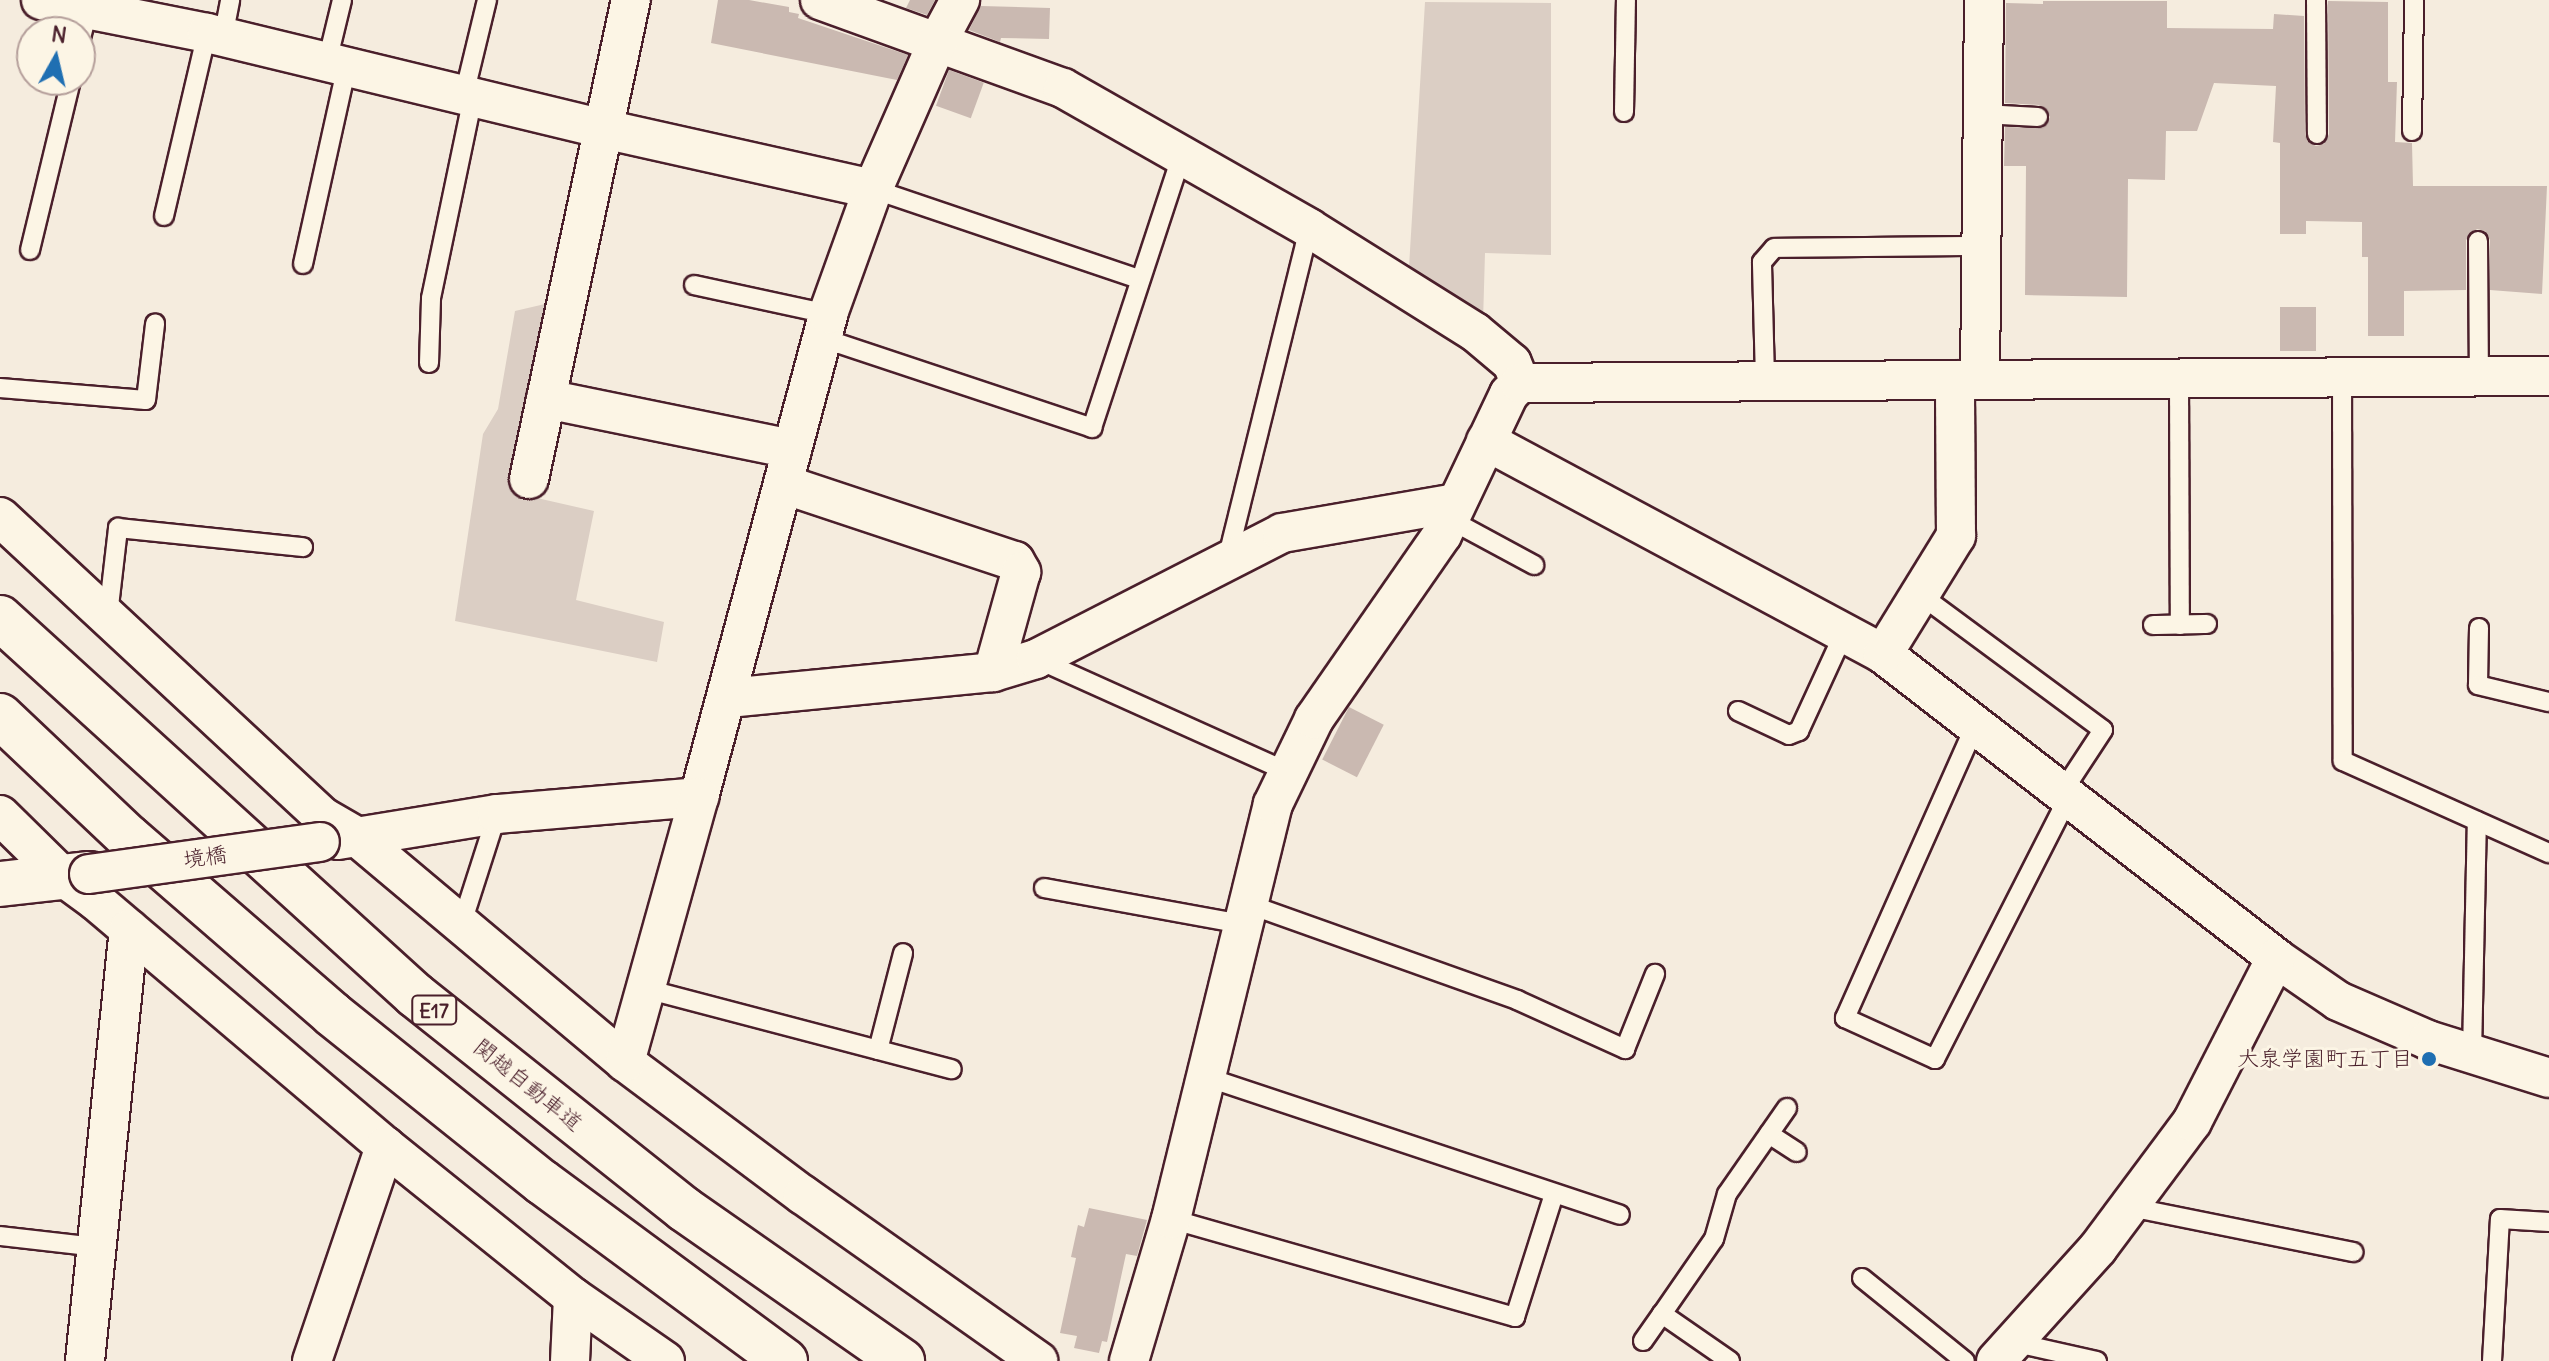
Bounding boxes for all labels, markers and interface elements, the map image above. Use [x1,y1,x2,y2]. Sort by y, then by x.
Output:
north arrow [16,16,96,96]
text: N [50,19,69,49]
street label: 境橋 [181,841,229,873]
road number: E17 [410,994,458,1026]
street label: 関越自動車道 [468,1033,588,1137]
place label: 大泉学園町五丁目 [2237,1046,2413,1072]
marker: 大泉学園町五丁目 [2420,1050,2438,1068]

